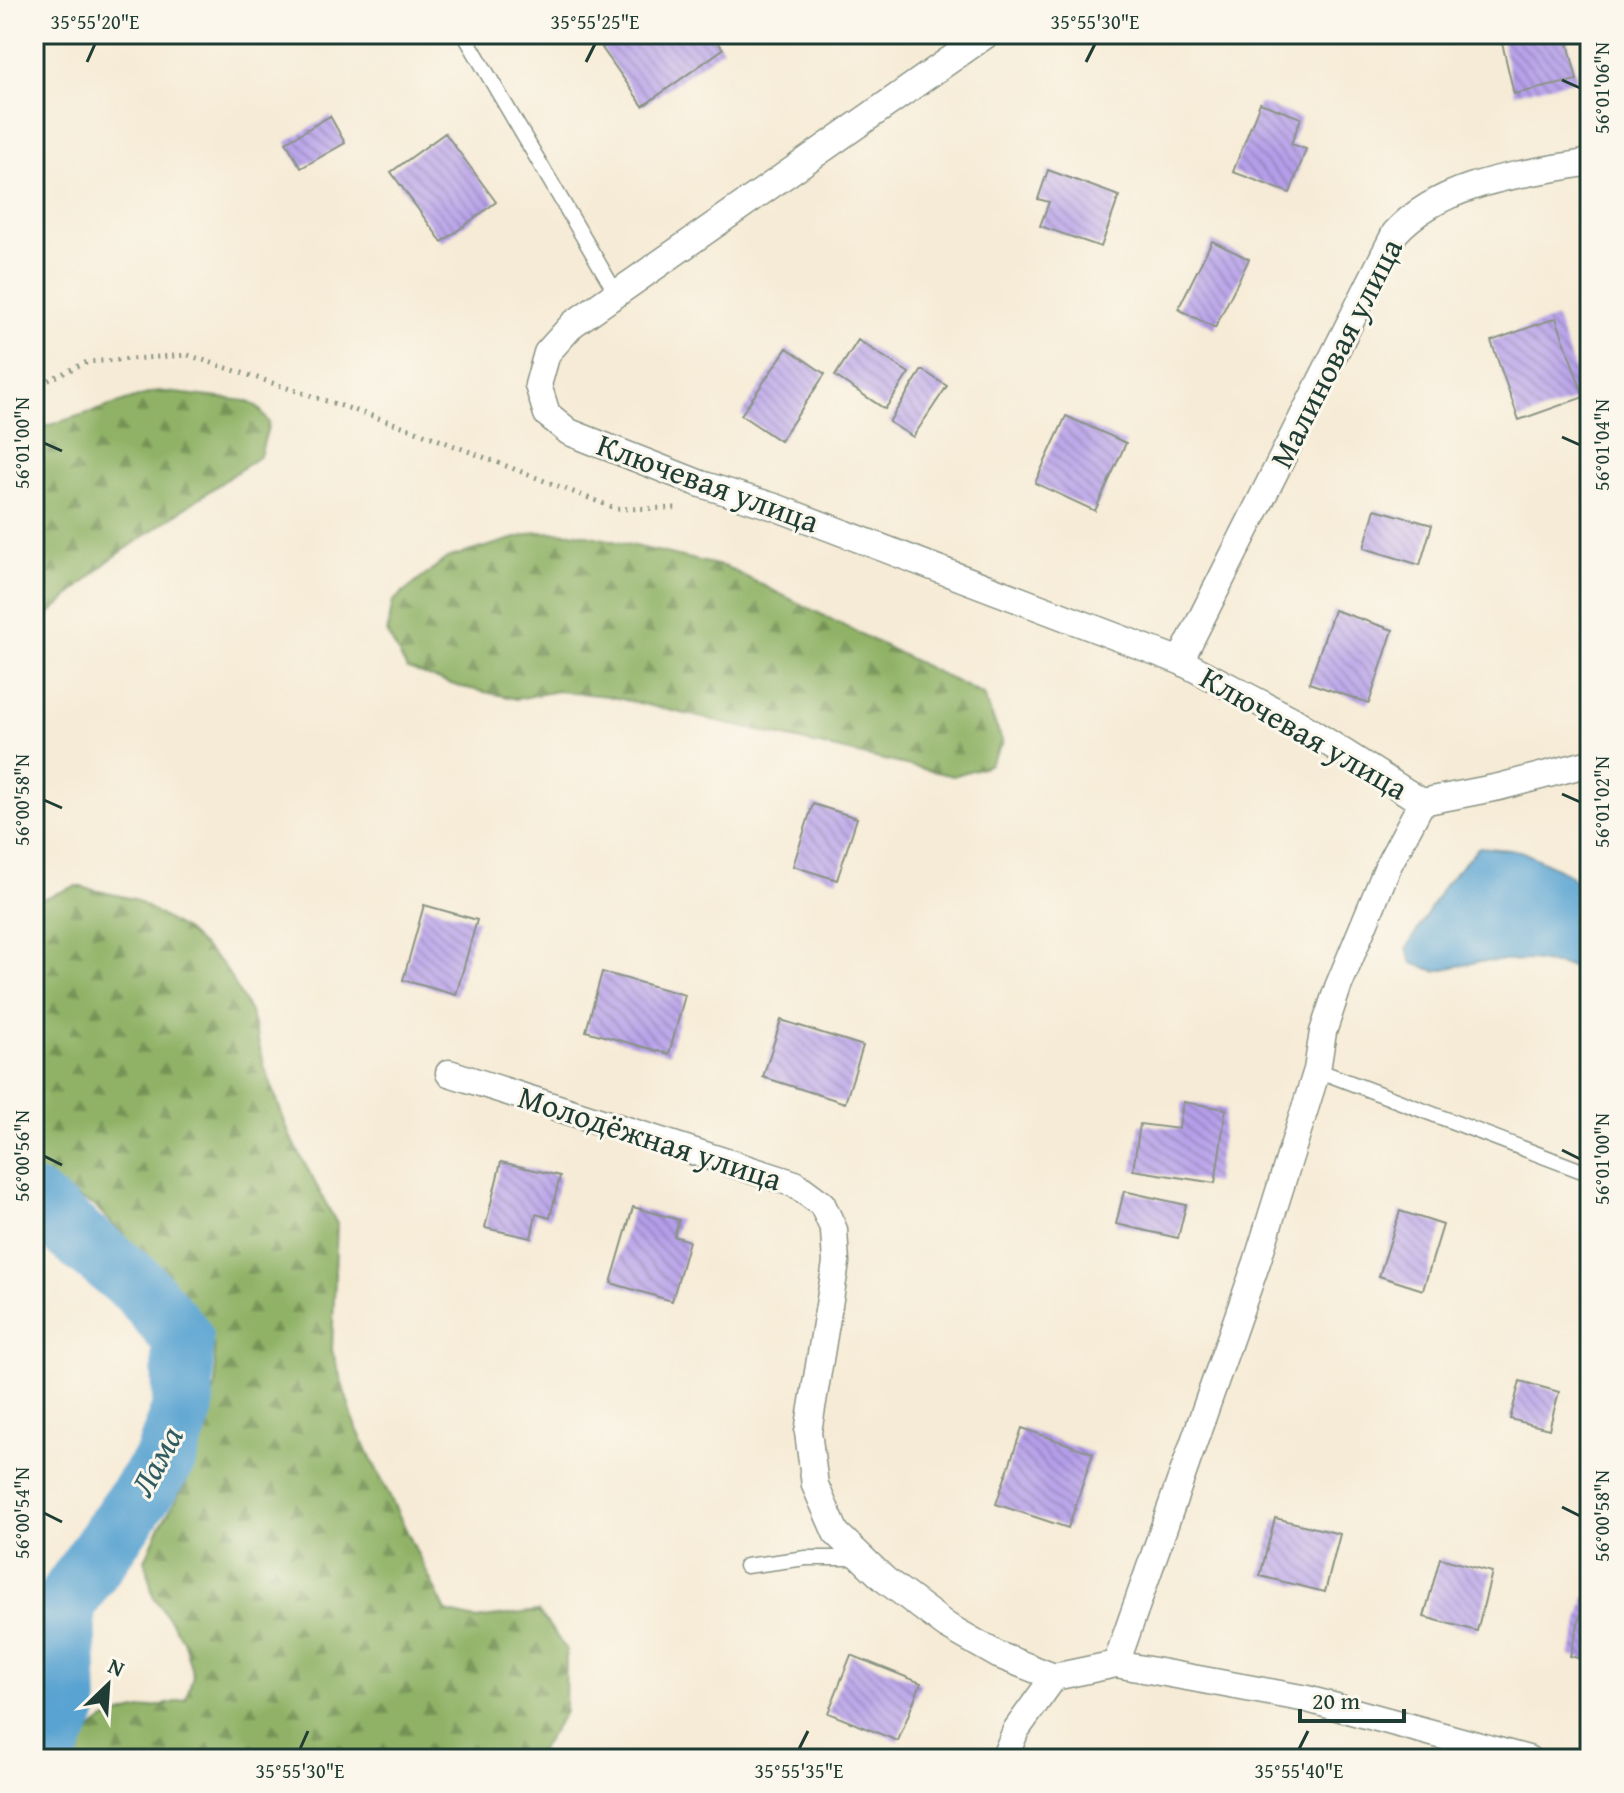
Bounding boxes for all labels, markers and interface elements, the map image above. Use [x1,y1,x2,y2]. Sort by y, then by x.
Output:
text: 35°55'20"E [51,7,139,36]
text: 35°55'25"E [551,7,639,36]
text: 35°55'30"E [1051,7,1139,36]
text: 56°01'06"N [1587,42,1616,134]
street label: Малиновая улица [1257,229,1414,476]
text: 56°01'00"N [7,397,36,489]
text: 56°01'04"N [1587,399,1616,491]
street label: Ключевая улица [591,421,826,545]
street label: Ключевая улица [1192,654,1418,812]
text: 56°00'58"N [7,754,36,846]
text: 56°01'02"N [1587,756,1616,848]
street label: Молодёжная улица [512,1073,789,1203]
text: 56°00'56"N [7,1110,36,1202]
text: 56°01'00"N [1587,1113,1616,1205]
water label: Лама [117,1417,195,1505]
text: 56°00'54"N [7,1467,36,1559]
text: 56°00'58"N [1587,1470,1616,1562]
north arrow [68,1645,148,1725]
text: N [103,1649,130,1685]
scale bar [1300,1673,1404,1723]
text: 20 m [1312,1683,1360,1718]
text: 35°55'30"E [256,1756,344,1785]
text: 35°55'35"E [755,1756,843,1785]
text: 35°55'40"E [1255,1756,1343,1785]

